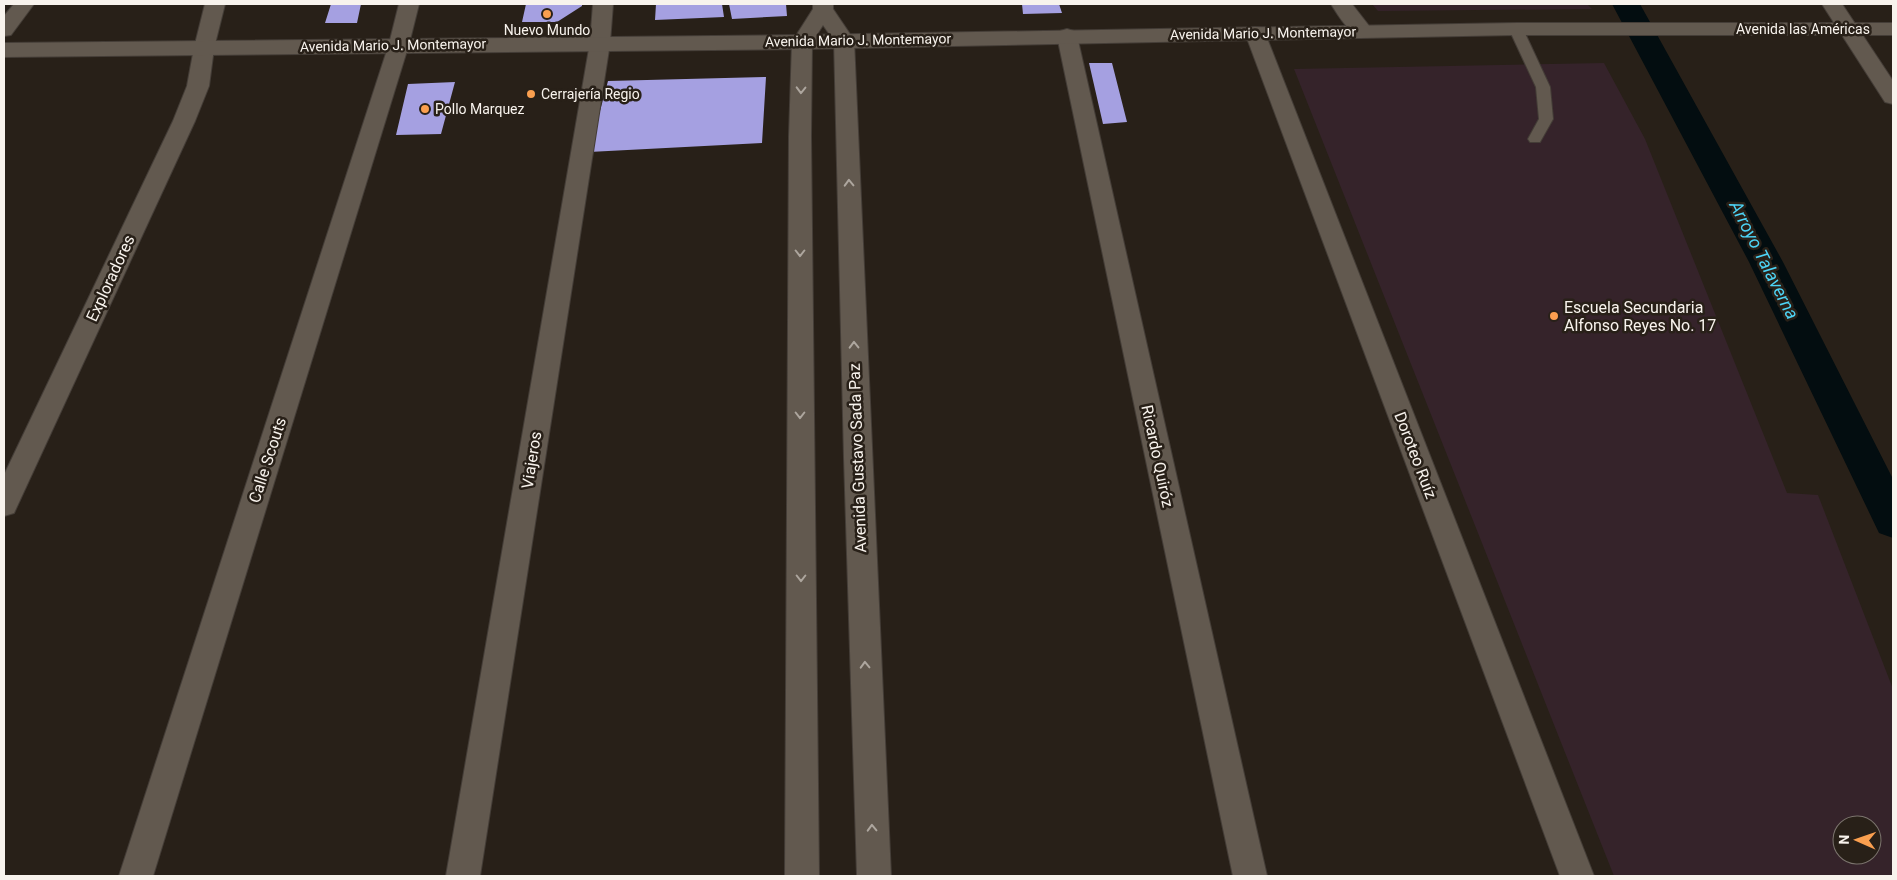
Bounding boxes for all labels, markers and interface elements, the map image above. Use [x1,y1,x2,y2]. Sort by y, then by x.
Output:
marker: Nuevo Mundo [541,8,553,20]
street label: Avenida las Américas [1736,21,1870,37]
place label: Nuevo Mundo [504,22,590,38]
street label: Avenida Mario J. Montemayor [1170,23,1357,43]
street label: Avenida Mario J. Montemayor [765,30,952,50]
street label: Avenida Mario J. Montemayor [300,35,487,55]
place label: Cerrajería Regio [541,86,640,102]
one-way arrow [795,87,806,95]
marker: Cerrajería Regio [525,88,537,100]
place label: Pollo Marquez [435,101,525,117]
marker: Pollo Marquez [419,103,431,115]
one-way arrow [843,179,854,187]
water label: Arroyo Talaverna [1725,196,1803,323]
street label: Exploradores [82,232,139,324]
one-way arrow [795,250,805,257]
place label: Escuela Secundaria Alfonso Reyes No. 17 [1564,298,1716,335]
marker: Escuela Secundaria Alfonso Reyes No. 17 [1548,310,1560,322]
one-way arrow [849,341,859,349]
street label: Avenida Gustavo Sada Paz [845,363,870,553]
street label: Ricardo Quiróz [1137,403,1178,509]
street label: Doroteo Ruíz [1390,409,1441,501]
one-way arrow [795,412,805,420]
street label: Calle Scouts [245,415,290,505]
street label: Viajeros [518,430,545,490]
one-way arrow [796,574,806,582]
one-way arrow [859,661,870,669]
north arrow [1832,815,1882,865]
one-way arrow [866,823,877,831]
text: N [1836,834,1852,845]

